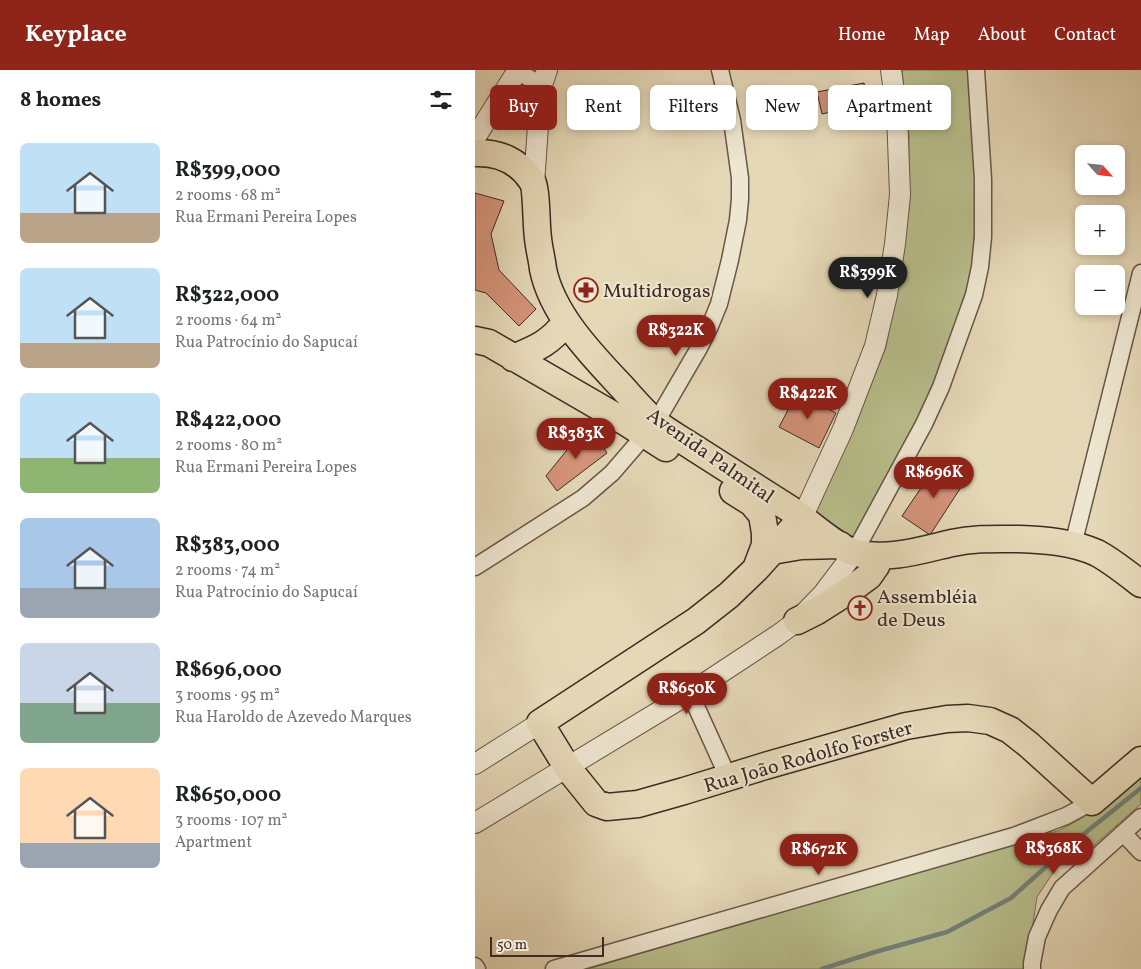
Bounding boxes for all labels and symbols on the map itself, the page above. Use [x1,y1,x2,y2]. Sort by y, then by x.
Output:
north arrow [1075,145,1125,195]
pin: R$399K [827,256,909,299]
pharmacy icon: Multidrogas [573,277,599,303]
place label: Multidrogas [603,278,711,306]
pin: R$322K [635,314,717,357]
pin: R$422K [767,378,849,420]
street label: Avenida Palmital [640,402,779,511]
pin: R$383K [535,418,617,460]
pin: R$696K [893,456,975,499]
place label: Assembléia de Deus [877,584,978,635]
church icon: Assembléia de Deus [847,595,873,621]
pin: R$650K [646,672,728,715]
street label: Rua João Rodolfo Forster [701,715,916,801]
pin: R$368K [1013,832,1095,875]
pin: R$672K [778,834,860,876]
scale bar [490,934,604,957]

